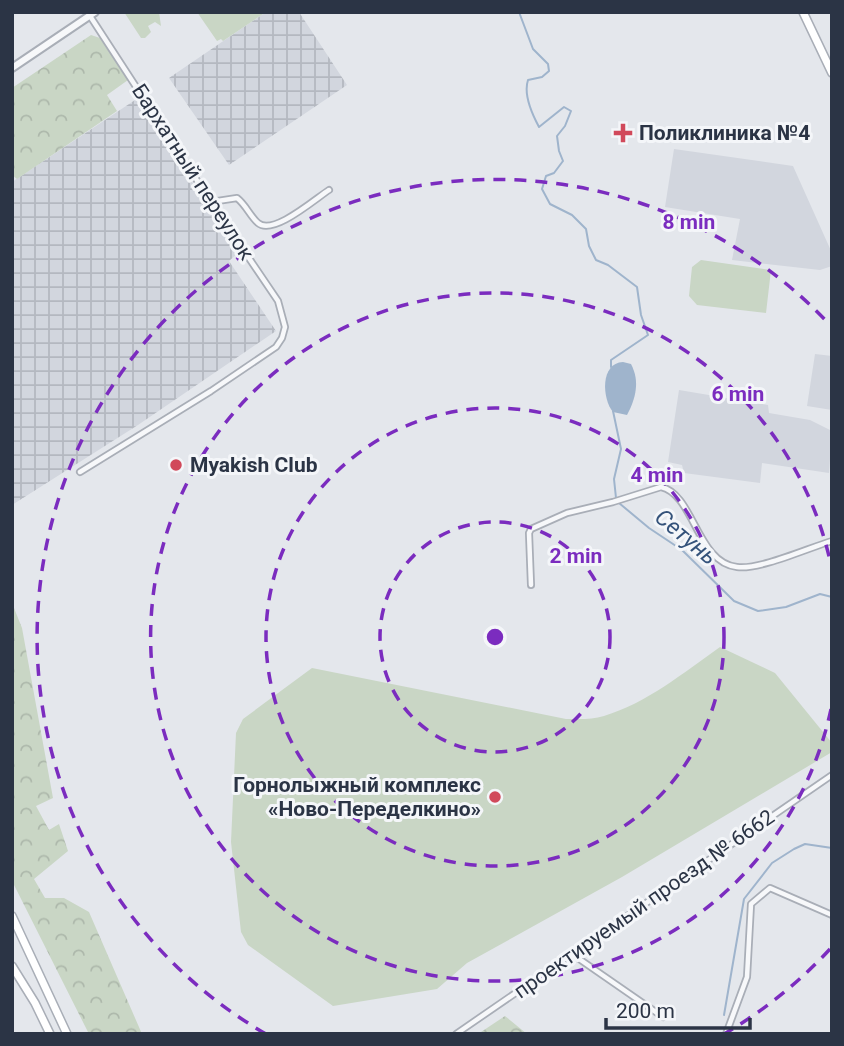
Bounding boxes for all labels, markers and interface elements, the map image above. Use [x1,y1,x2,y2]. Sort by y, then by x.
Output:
street label: Бархатный переулок [127,80,259,265]
place label: Поликлиника №4 [639,121,810,145]
marker: Поликлиника №4 [613,123,633,143]
text: 8 min [663,210,715,234]
text: 6 min [712,382,764,406]
place label: Myakish Club [190,453,318,477]
marker: Myakish Club [168,457,184,473]
text: 4 min [631,463,683,487]
water label: Сетунь [650,503,722,571]
text: 2 min [550,544,602,568]
centre of rings [483,625,507,649]
place label: Горнолыжный комплекс «Ново-Переделкино» [233,773,481,821]
marker: Горнолыжный комплекс «Ново-Переделкино» [487,789,503,805]
street label: проектируемый проезд № 6662 [509,805,779,1003]
scale bar [606,986,750,1030]
text: 200 m [616,999,675,1023]

